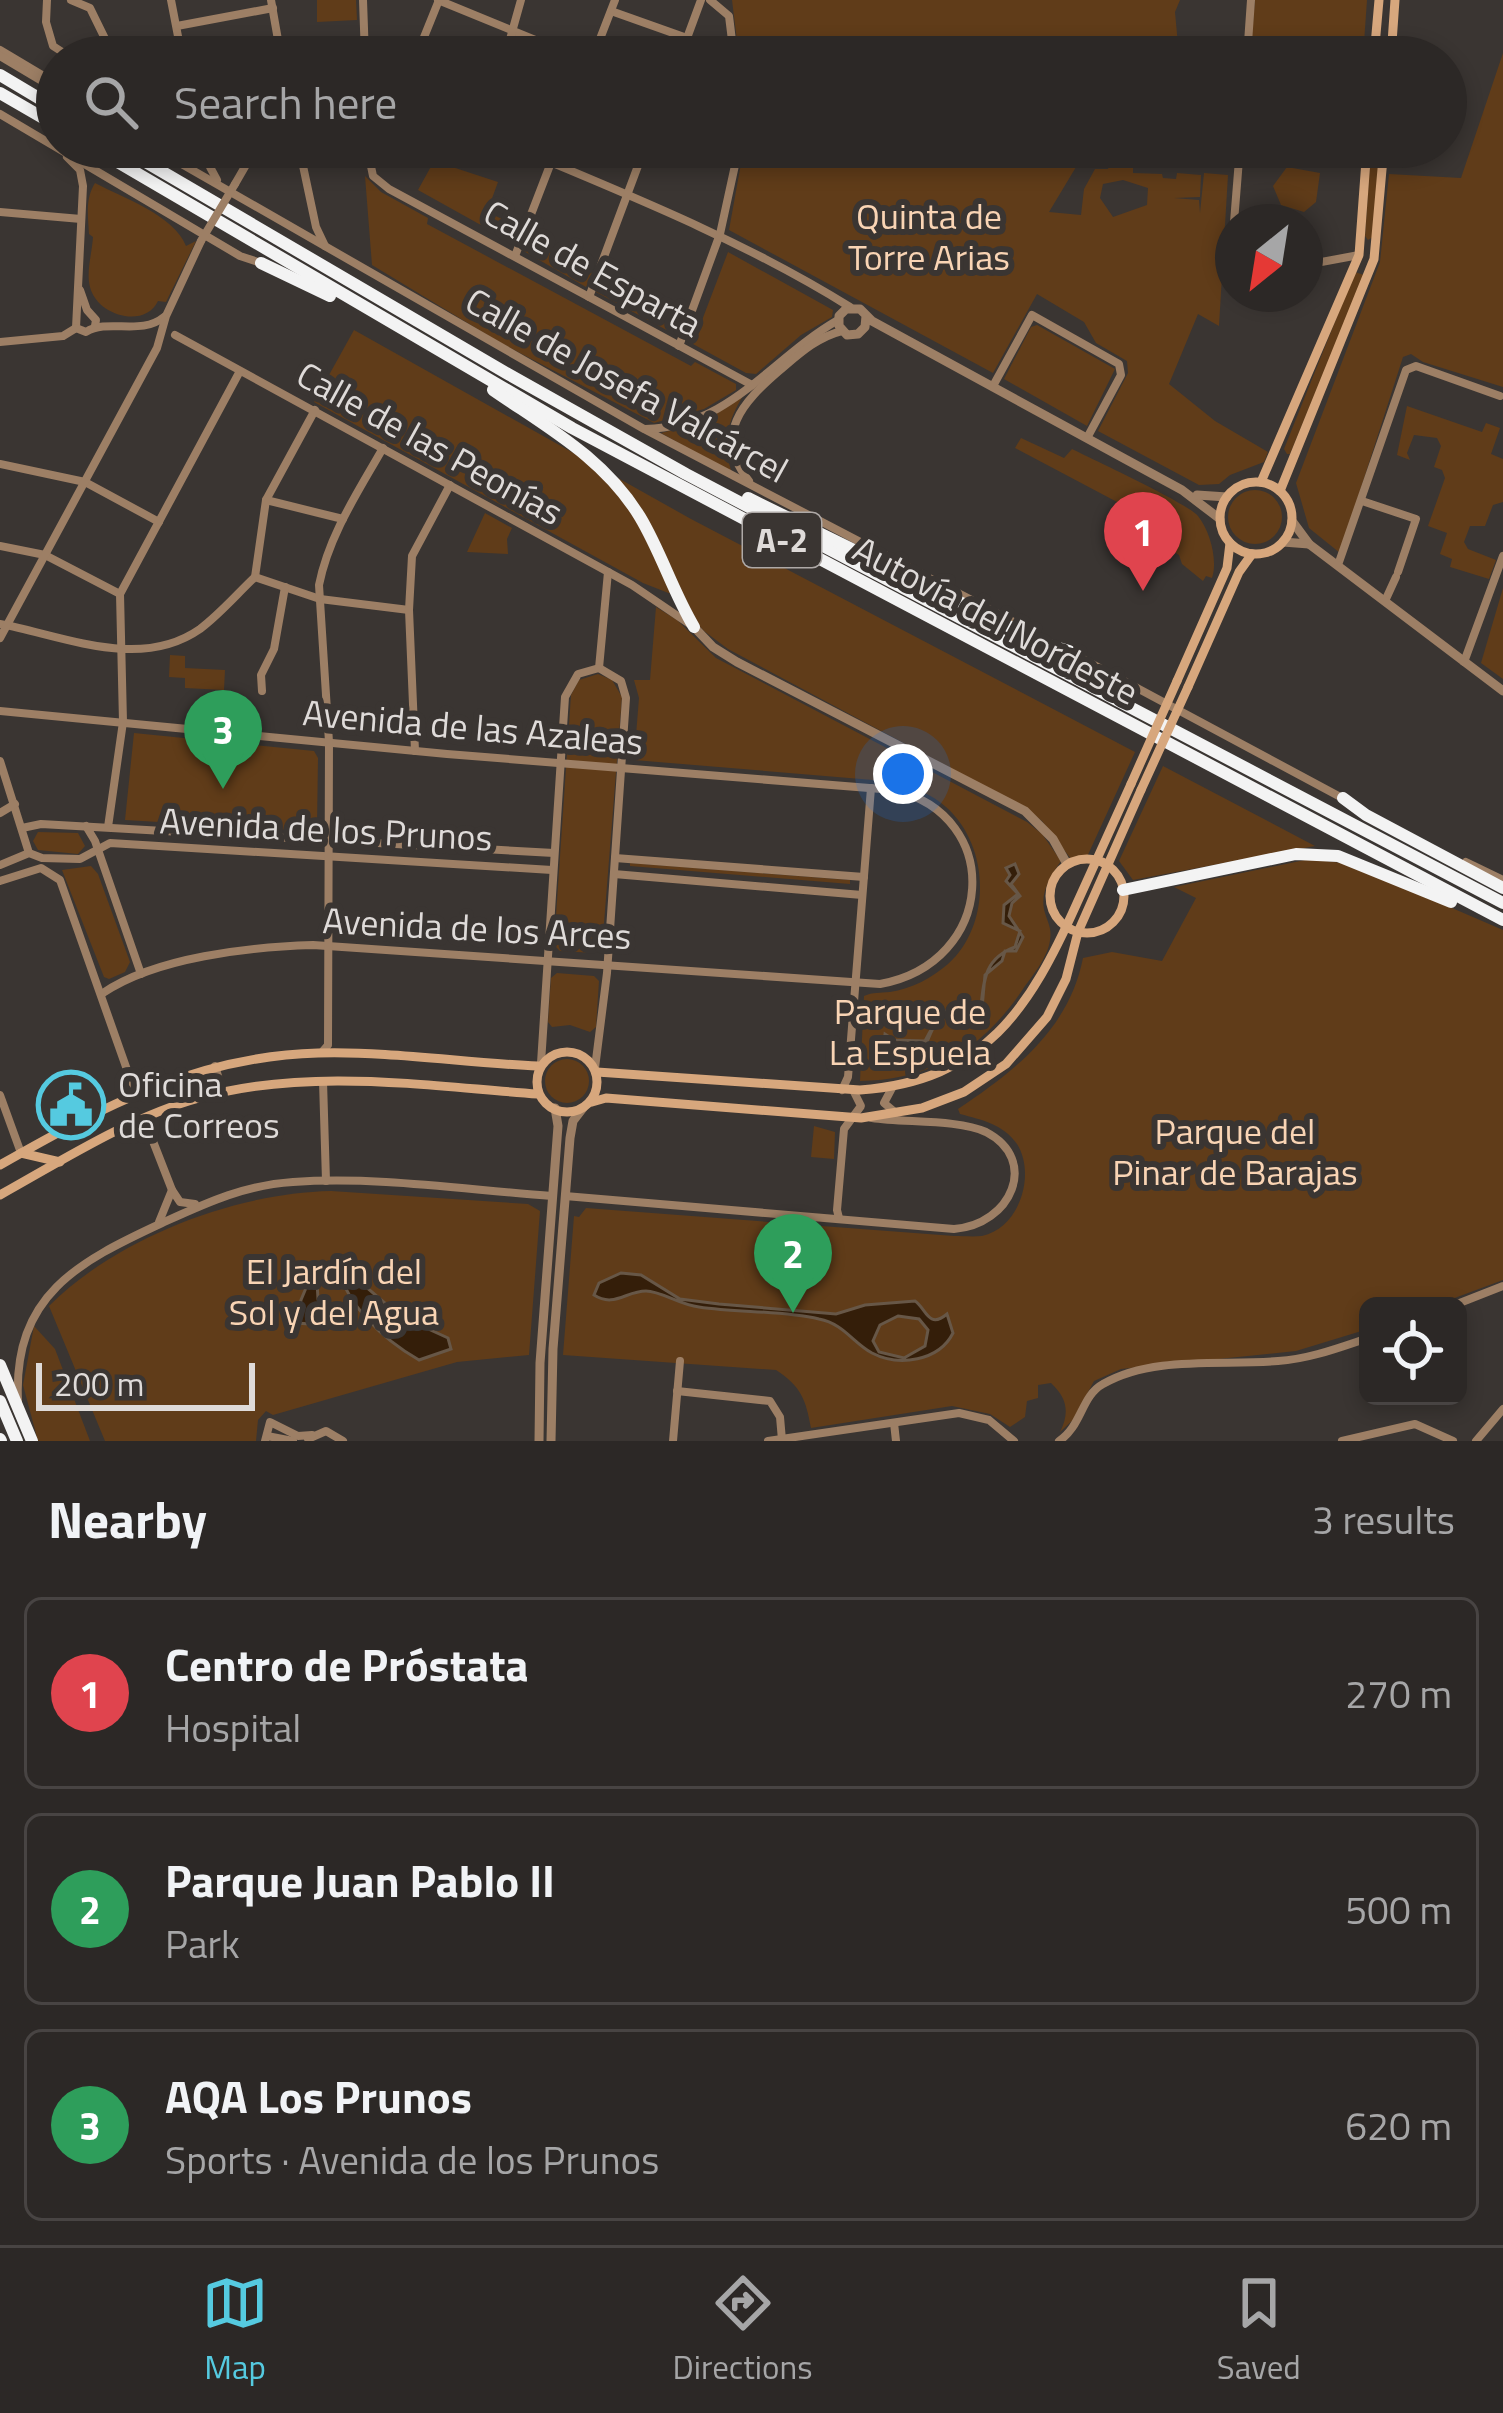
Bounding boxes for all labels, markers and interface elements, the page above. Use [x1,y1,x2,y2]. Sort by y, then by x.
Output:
search box [36,36,1467,168]
text: Search here [174,68,397,136]
icon: search [78,69,144,135]
street label: Calle de Esparta [474,185,713,350]
park label: Quinta de Torre Arias [848,188,1010,284]
north arrow [1215,204,1323,312]
street label: Calle de Josefa Valcárcel [456,273,799,496]
street label: Calle de las Peonías [287,347,573,539]
pin: 1 [1104,492,1182,591]
road number: A-2 [743,513,821,567]
street label: Autovía del Nordeste [844,521,1149,718]
street label: Avenida de las Azaleas [301,684,646,769]
pin: 3 [184,690,262,789]
your location [873,744,933,804]
street label: Avenida de los Prunos [158,792,494,865]
street label: Avenida de los Arces [321,892,633,963]
park label: Parque de La Espuela [829,983,991,1079]
place label: Oficina de Correos [118,1056,280,1152]
public building icon: Oficina de Correos [36,1070,106,1140]
park label: Parque del Pinar de Barajas [1112,1103,1358,1199]
pin: 2 [754,1214,832,1313]
park label: El Jardín del Sol y del Agua [229,1243,439,1339]
map controls [1359,1297,1467,1405]
button: locate [1359,1297,1467,1405]
scale bar [36,1357,255,1410]
text: 200 m [54,1359,144,1409]
text: Nearby [48,1480,207,1558]
text: 3 results [1312,1490,1455,1549]
text: Centro de Próstata [165,1630,529,1698]
text: 1 [79,1664,101,1723]
text: 270 m [1345,1664,1452,1723]
text: Hospital [165,1698,301,1757]
text: Parque Juan Pablo II [165,1846,555,1914]
text: 2 [79,1880,101,1939]
text: 500 m [1345,1880,1452,1939]
text: Park [165,1914,240,1973]
text: AQA Los Prunos [165,2062,472,2130]
text: 3 [79,2096,101,2155]
text: 620 m [1345,2096,1452,2155]
text: Sports · Avenida de los Prunos [165,2130,659,2189]
tab: Map [202,2270,268,2392]
tab: Directions [673,2270,812,2392]
tab: Saved [1217,2270,1301,2392]

